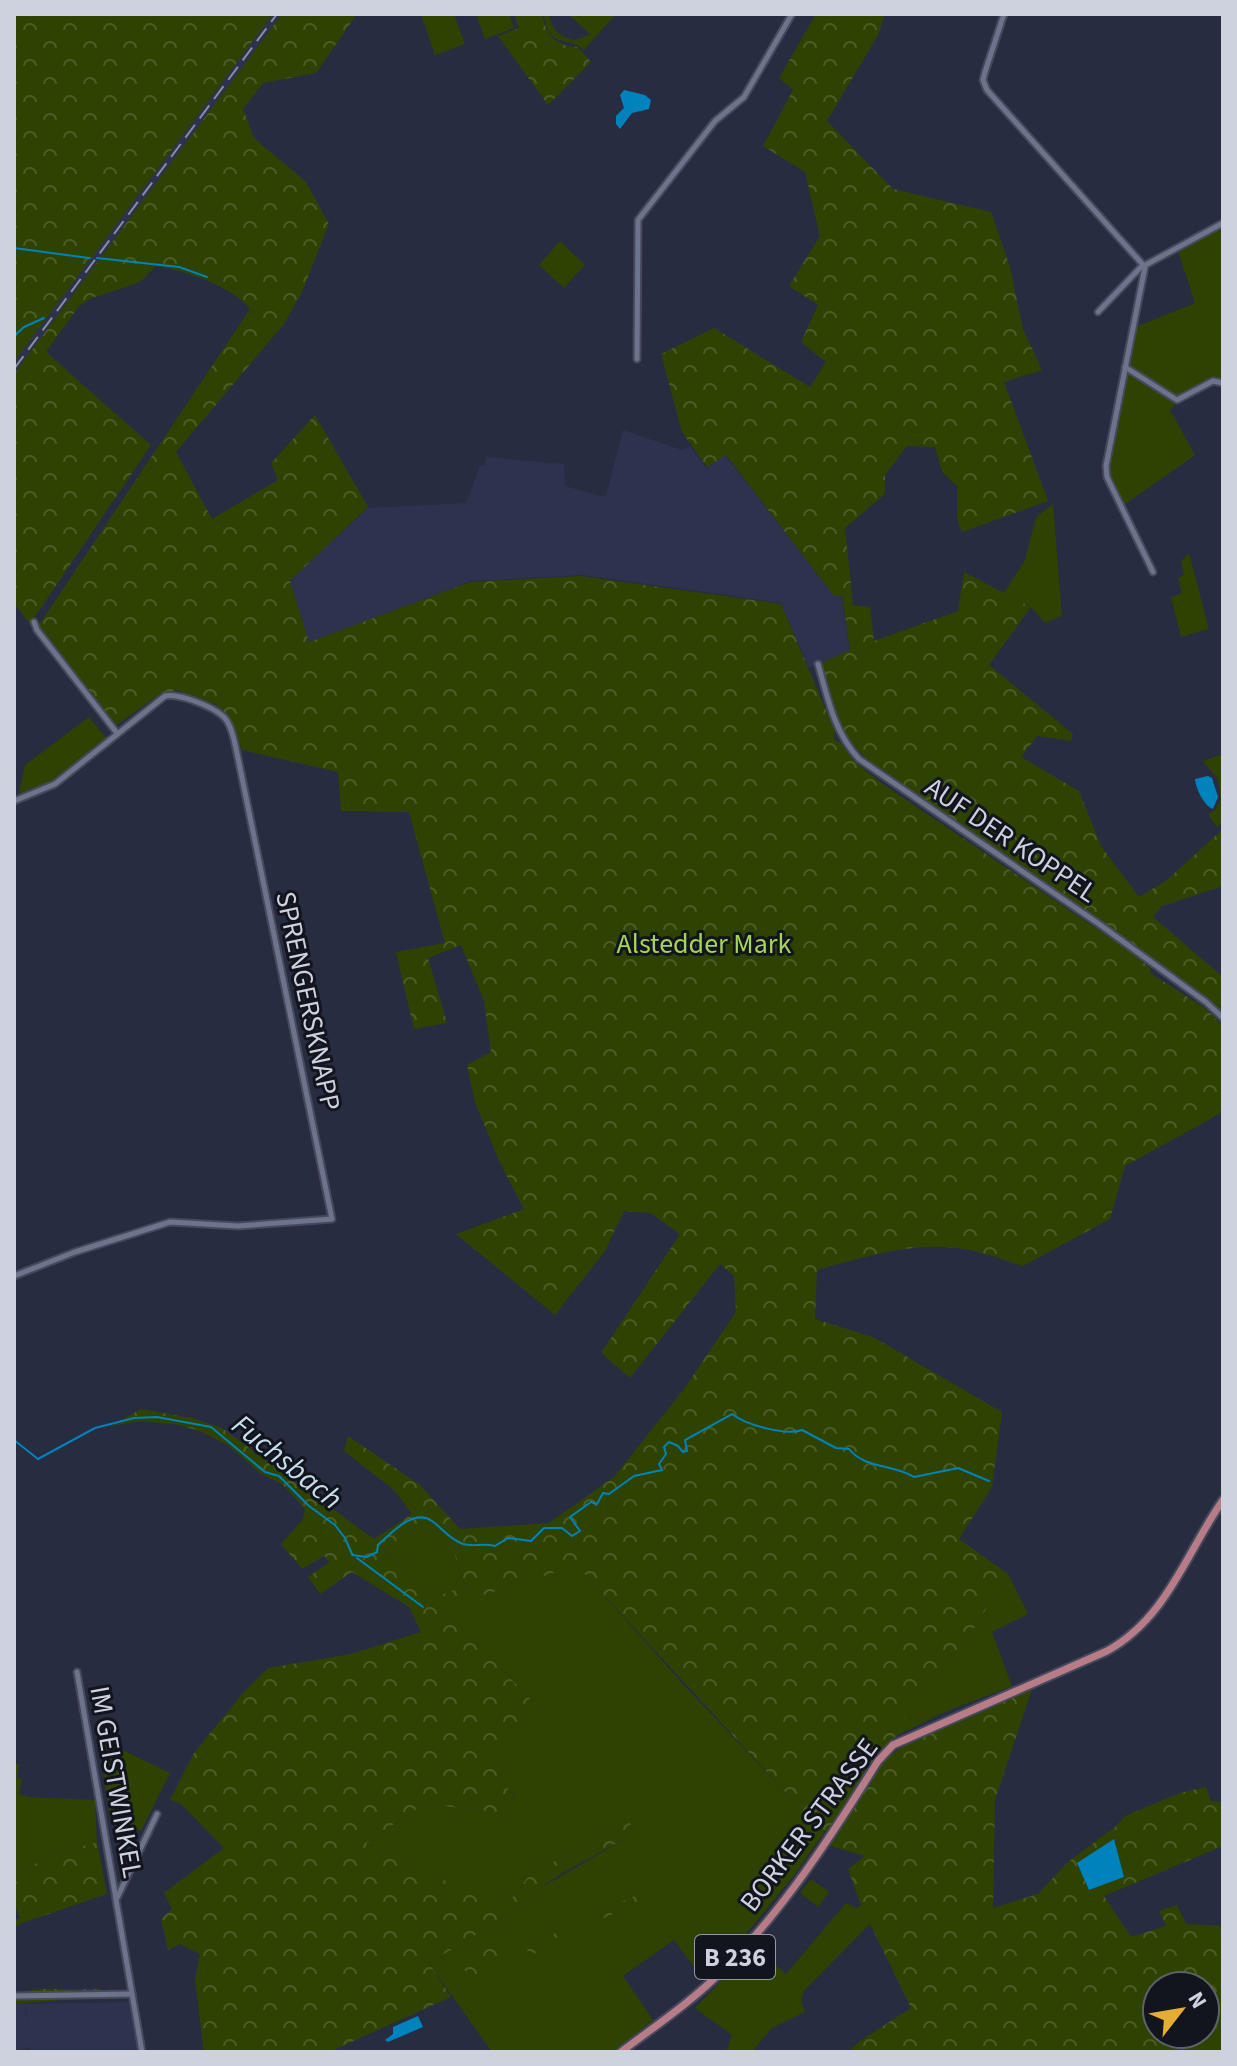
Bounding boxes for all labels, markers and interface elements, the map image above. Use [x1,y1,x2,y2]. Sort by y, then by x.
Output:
street label: AUF DER KOPPEL [917,767,1105,913]
street label: SPRENGERSKNAPP [265,888,351,1114]
park label: Alstedder Mark [617,924,792,964]
water label: Fuchsbach [223,1404,351,1520]
street label: IM GEISTWINKEL [79,1683,153,1881]
street label: BORKER STRASSE [730,1730,888,1920]
road number: B 236 [695,1935,775,1979]
north arrow [1141,1970,1221,2050]
text: N [1180,1986,1215,2015]

